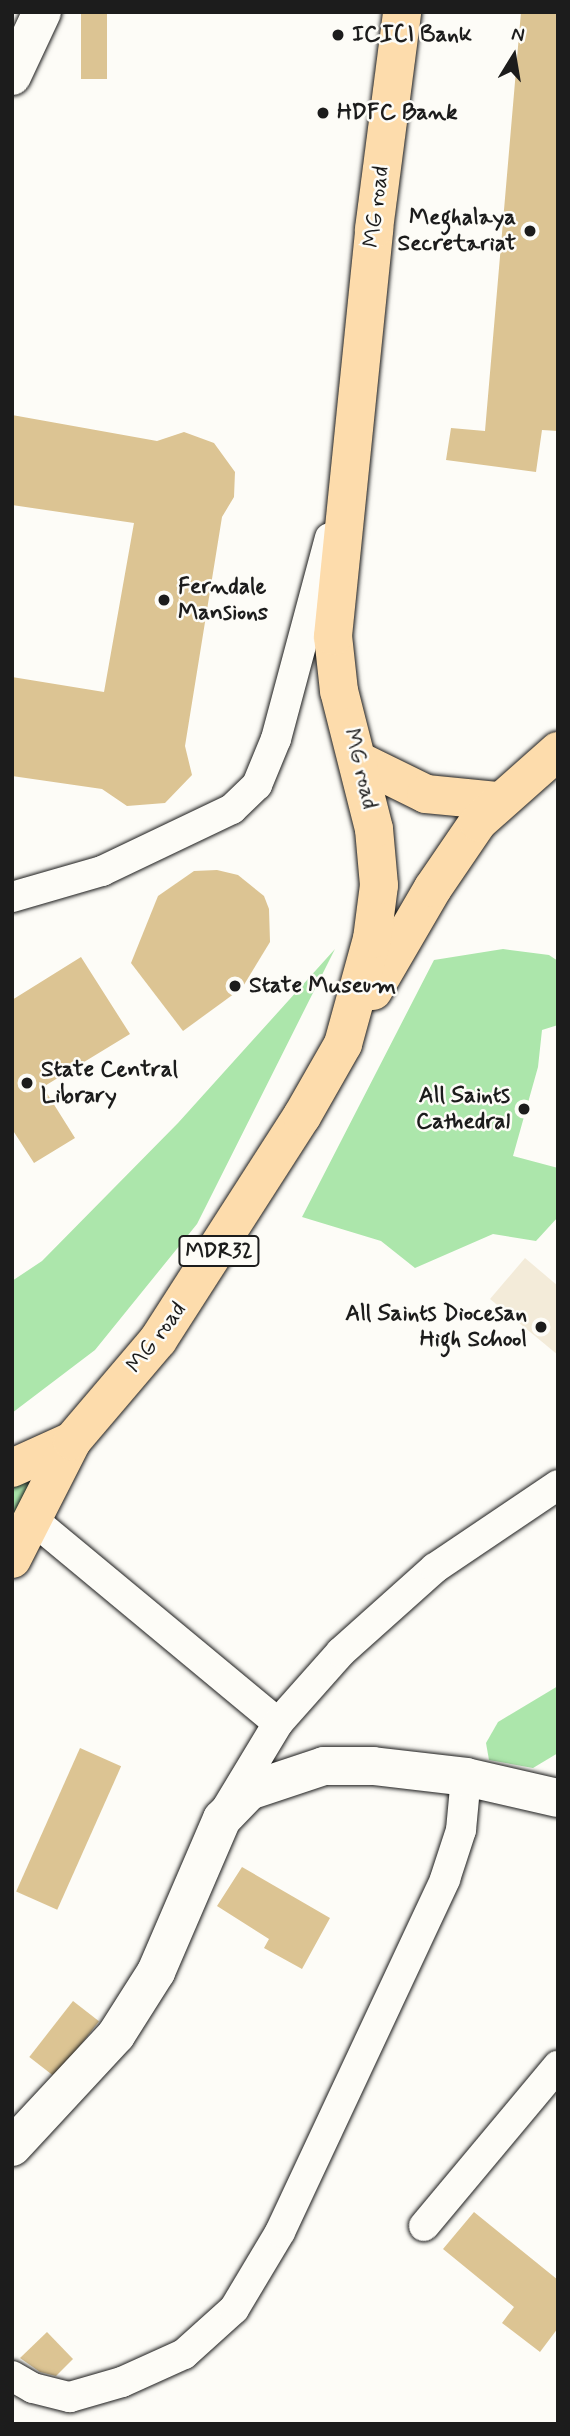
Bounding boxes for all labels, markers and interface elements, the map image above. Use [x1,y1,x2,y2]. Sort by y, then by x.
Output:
place label: ICICI Bank [352,21,471,49]
north arrow [479,21,549,91]
text: N [510,21,527,48]
marker: ICICI Bank [330,27,346,43]
place label: HDFC Bank [337,99,453,127]
marker: HDFC Bank [315,105,331,121]
street label: MG road [358,164,396,250]
place label: Meghalaya Secretariat [397,204,516,258]
marker: Meghalaya Secretariat [522,223,538,239]
place label: Ferndale Mansions [178,573,268,627]
marker: Ferndale Mansions [156,592,172,608]
street label: MG road [337,726,383,812]
place label: State Museum [249,972,398,1000]
marker: State Museum [227,978,243,994]
place label: State Central Library [41,1056,177,1110]
marker: State Central Library [19,1075,35,1091]
place label: All Saints Cathedral [414,1082,510,1136]
marker: All Saints Cathedral [516,1101,532,1117]
road number: MDR32 [177,1234,261,1268]
street label: MG road [121,1297,193,1379]
place label: All Saints Diocesan High School [341,1300,527,1354]
marker: All Saints Diocesan High School [533,1319,549,1335]

